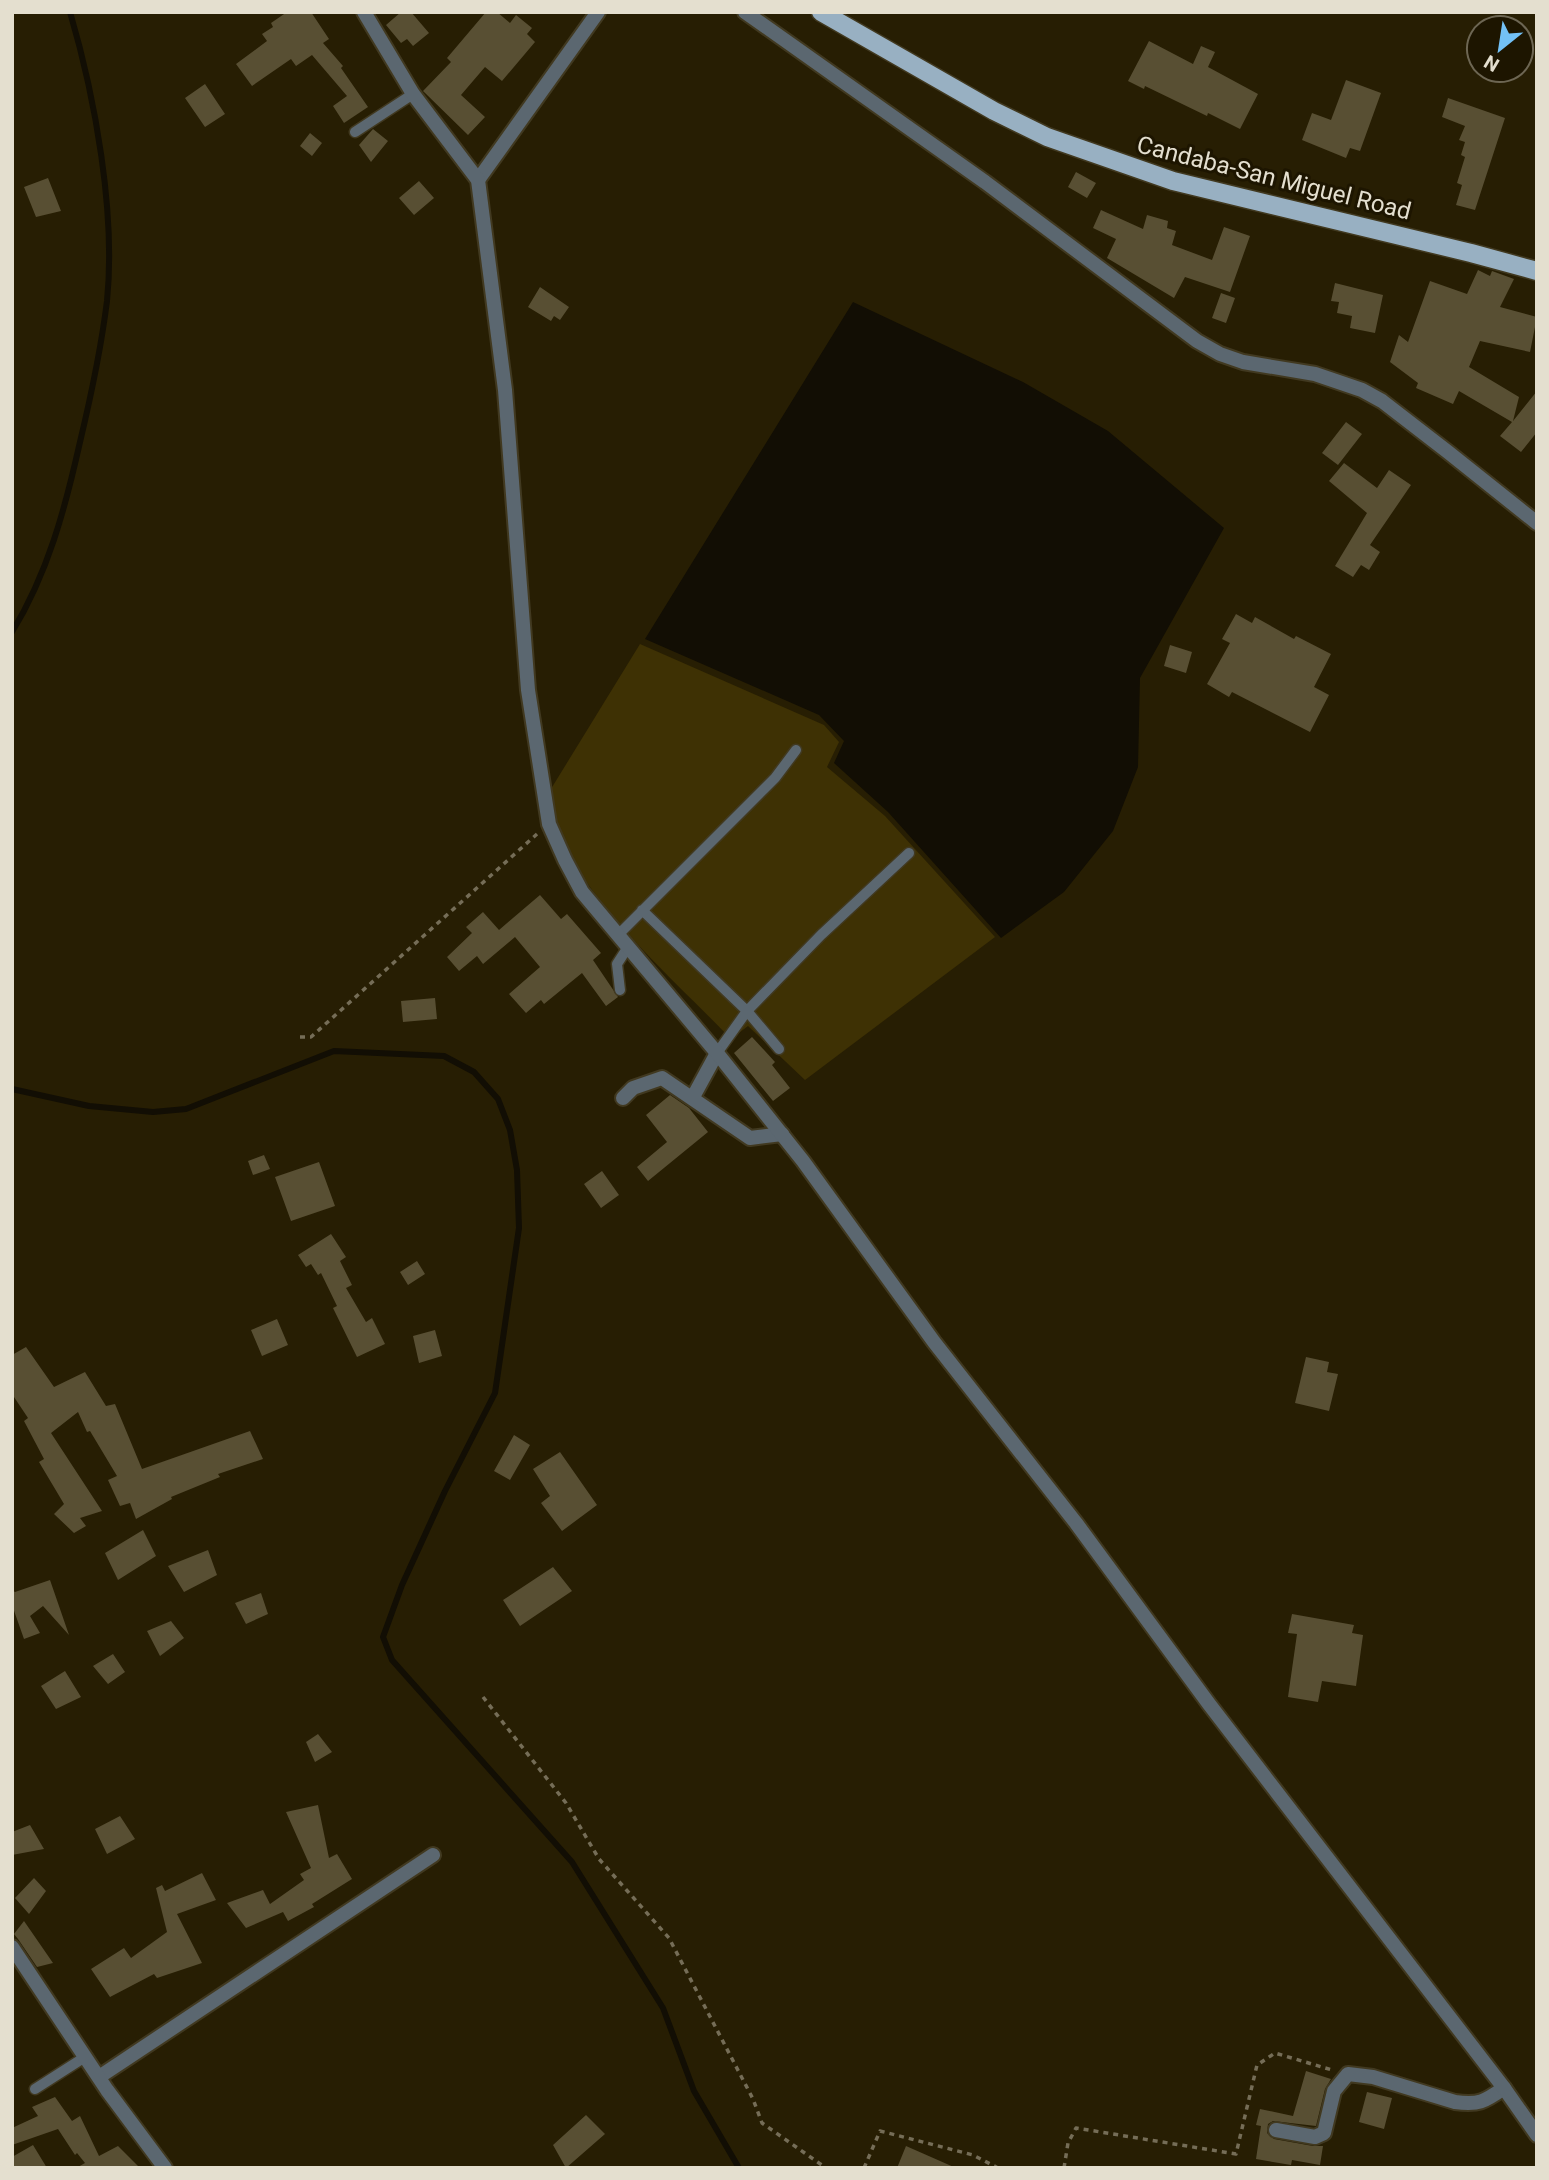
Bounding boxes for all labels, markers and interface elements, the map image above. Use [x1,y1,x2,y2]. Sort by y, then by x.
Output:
north arrow [1465,14,1535,84]
text: N [1480,50,1503,77]
street label: Candaba-San Miguel Road [1134,130,1414,226]

